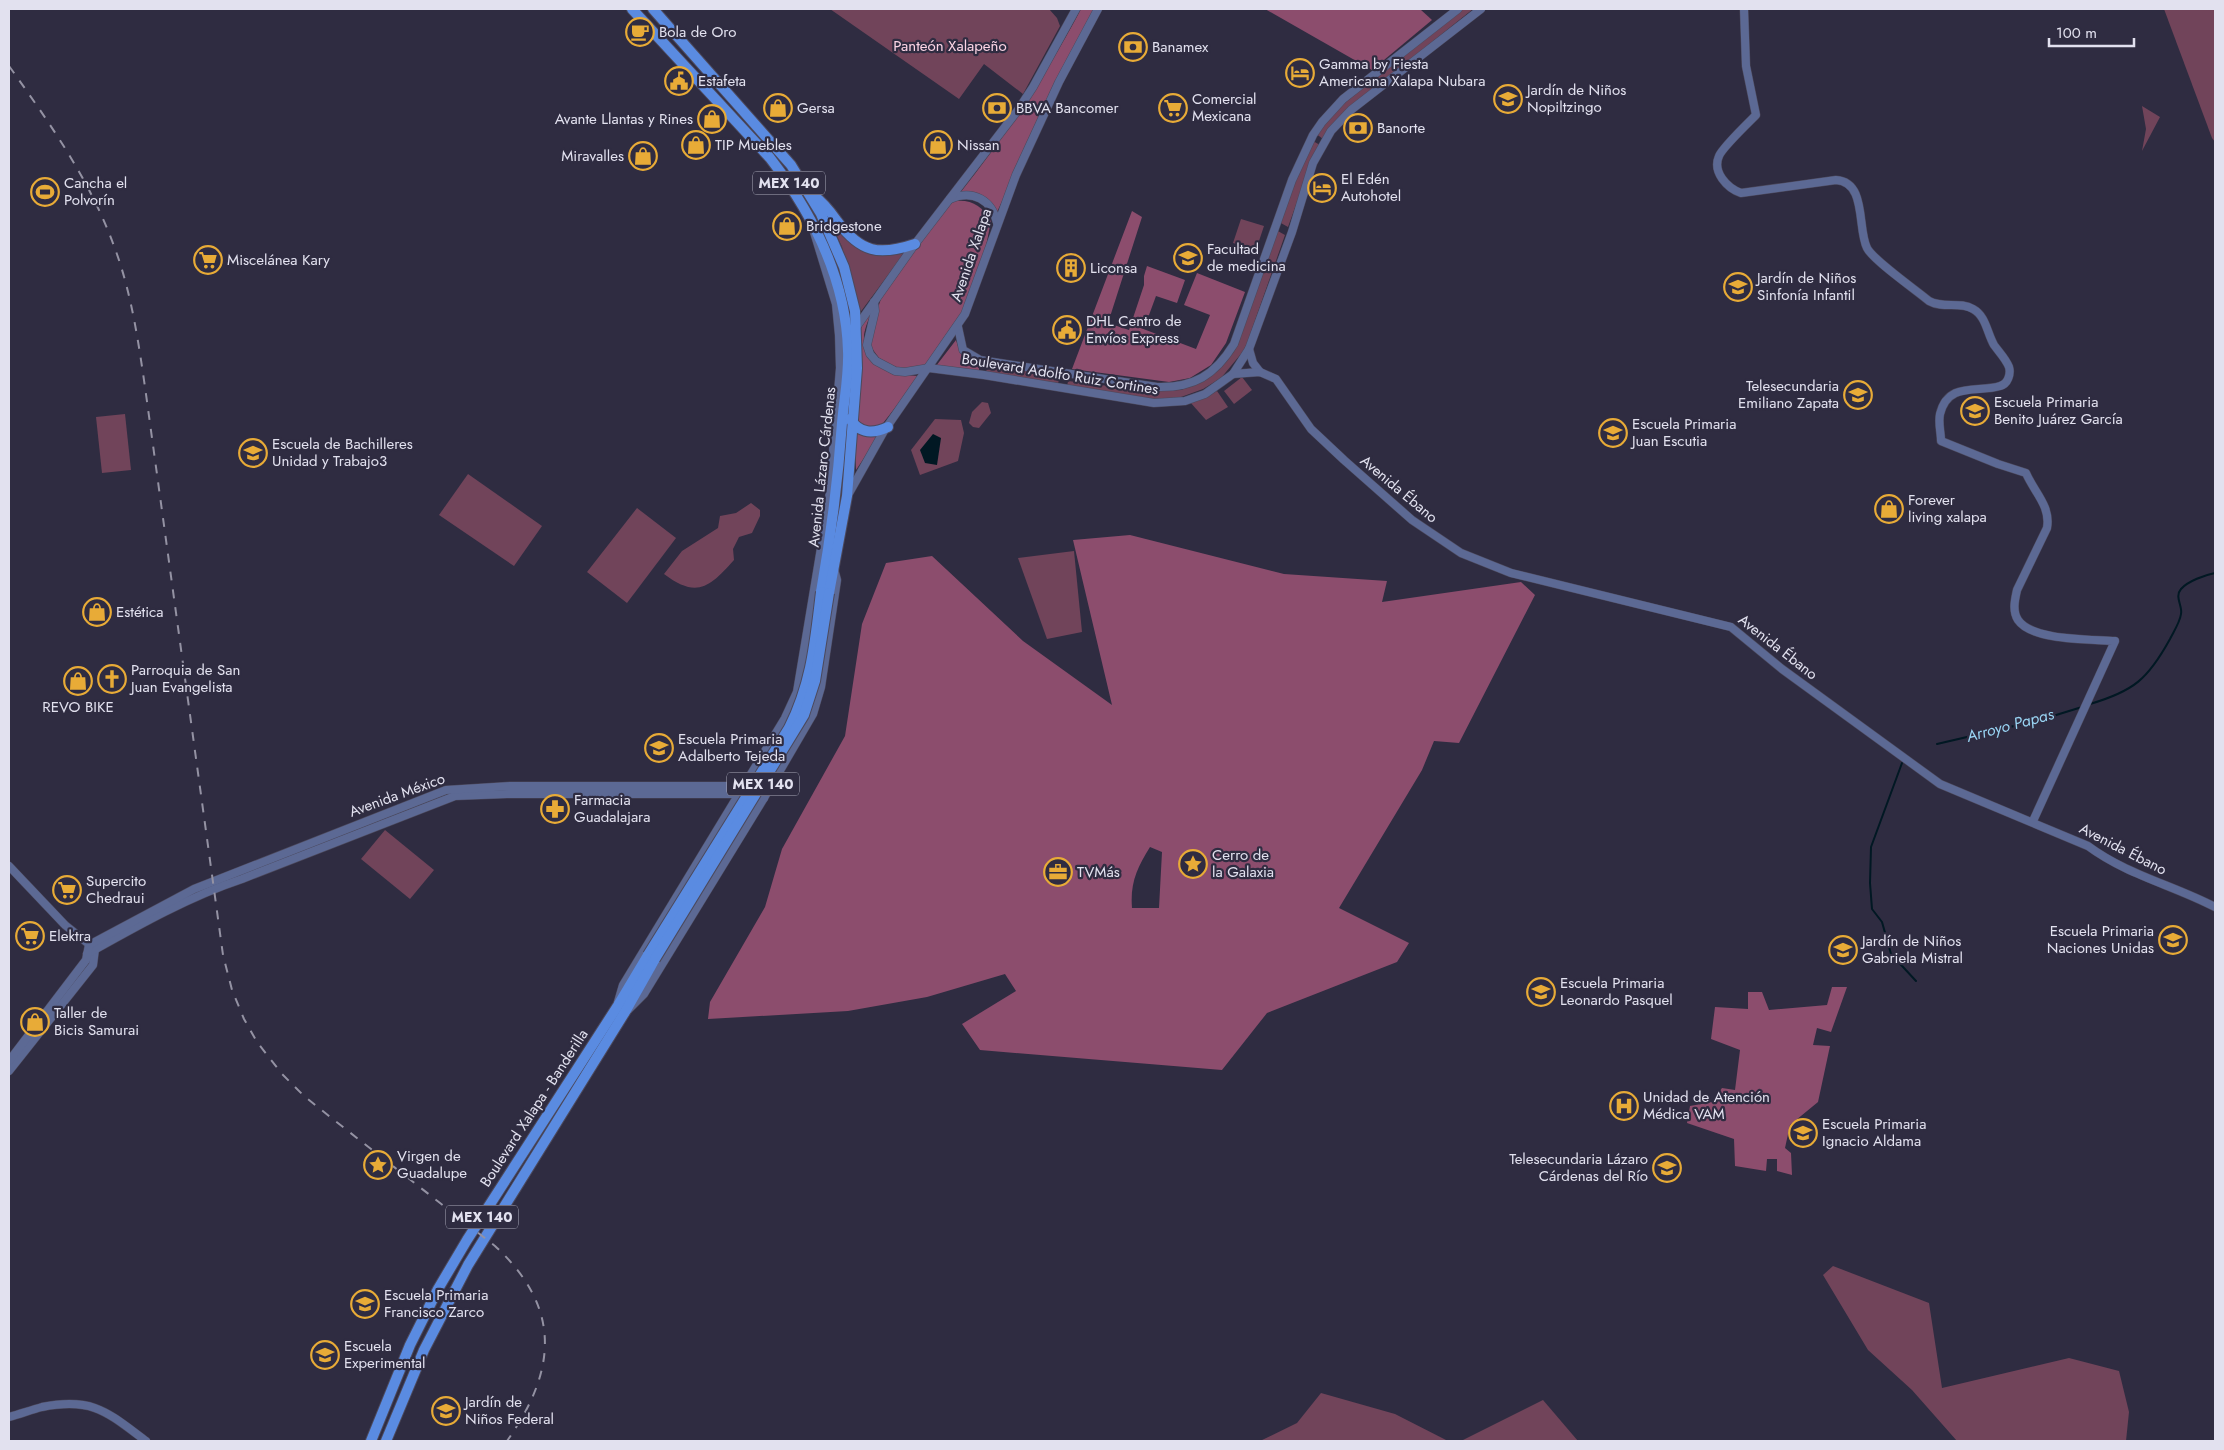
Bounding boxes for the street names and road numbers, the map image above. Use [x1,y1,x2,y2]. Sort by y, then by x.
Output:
road number: MEX 140 [753,172,825,194]
street label: Avenida Xalapa [945,205,997,305]
street label: Boulevard Adolfo Ruiz Cortines [960,348,1160,400]
street label: Avenida Lázaro Cárdenas [803,386,841,548]
street label: Avenida Ébano [1355,450,1443,528]
street label: Avenida Ébano [1734,609,1822,685]
street label: Avenida México [346,767,448,823]
road number: MEX 140 [727,772,799,796]
street label: Avenida Ébano [2076,818,2170,880]
street label: Boulevard Xalapa - Banderilla [475,1025,593,1191]
road number: MEX 140 [446,1206,518,1228]

